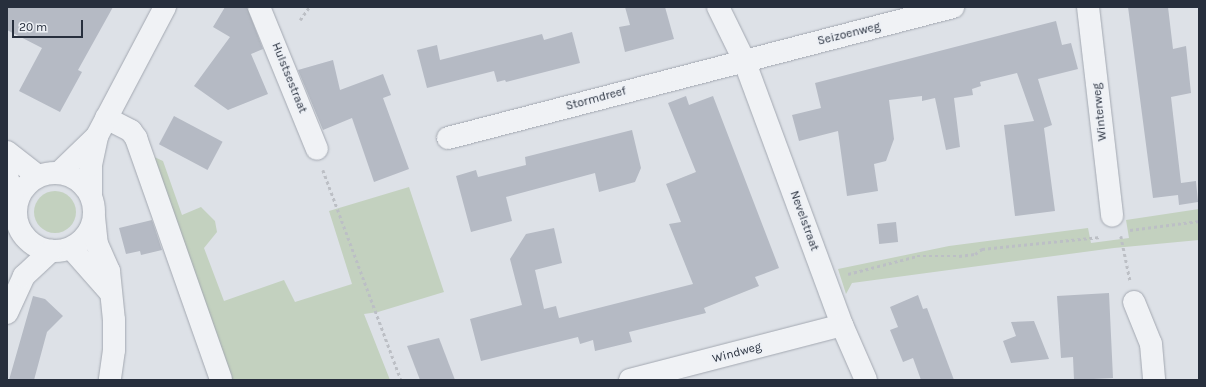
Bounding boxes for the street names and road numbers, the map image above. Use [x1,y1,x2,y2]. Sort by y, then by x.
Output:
street label: Seizoenweg [816,19,882,49]
street label: Hulstsestraat [268,41,310,115]
street label: Winterweg [1090,82,1110,142]
street label: Stormdreef [564,84,628,114]
street label: Nevelstraat [786,189,822,253]
street label: Windweg [711,340,763,366]

